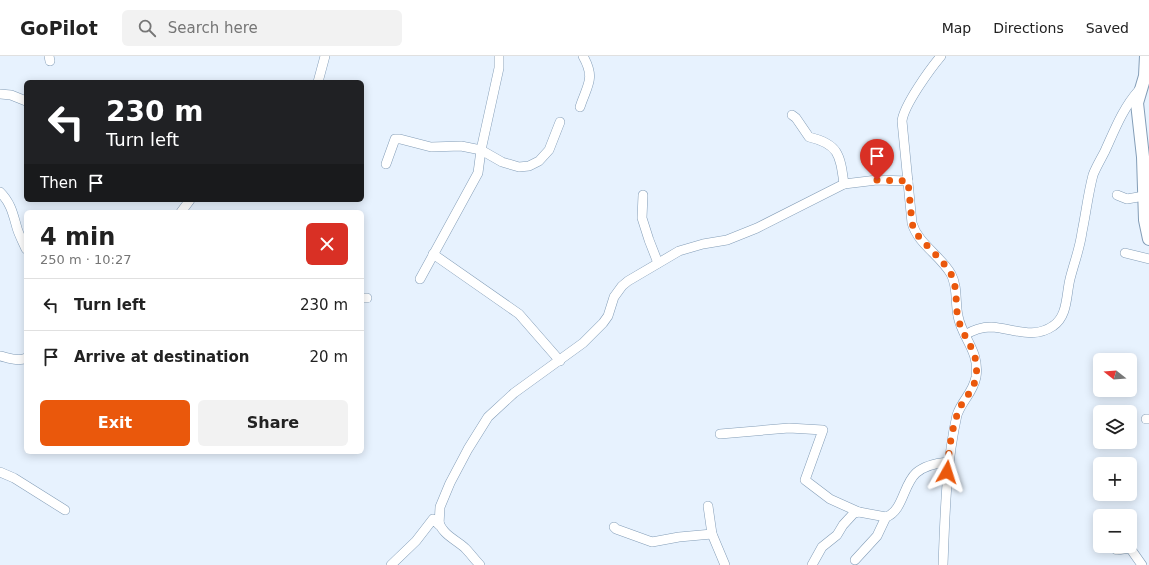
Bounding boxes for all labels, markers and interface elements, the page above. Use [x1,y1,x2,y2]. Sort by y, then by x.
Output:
search box [122,10,402,46]
text: GoPilot [20,17,98,39]
icon: search [136,17,158,39]
text: Search here [168,19,258,37]
text: Map [942,20,971,36]
text: Directions [993,20,1064,36]
text: Saved [1086,20,1129,36]
text: 230 m [106,95,203,128]
icon: left [40,96,92,148]
text: Turn left [106,129,179,150]
pin [860,139,894,180]
icon: arrive [866,145,888,167]
icon: arrive [85,172,107,194]
text: Then [40,174,77,192]
text: 4 min [40,223,115,251]
button: close [306,223,348,265]
text: 250 m · 10:27 [40,252,131,267]
icon: left [40,294,62,316]
text: Turn left [74,296,146,314]
text: 230 m [300,296,348,314]
icon: arrive [40,346,62,368]
text: Arrive at destination [74,348,249,366]
text: 20 m [310,348,348,366]
north arrow [1093,353,1137,397]
map controls [1093,353,1137,553]
button: Exit [40,400,190,446]
button: Share [198,400,348,446]
button: layers [1093,405,1137,449]
position arrow [926,451,968,493]
button: + [1093,457,1137,501]
button: − [1093,509,1137,553]

